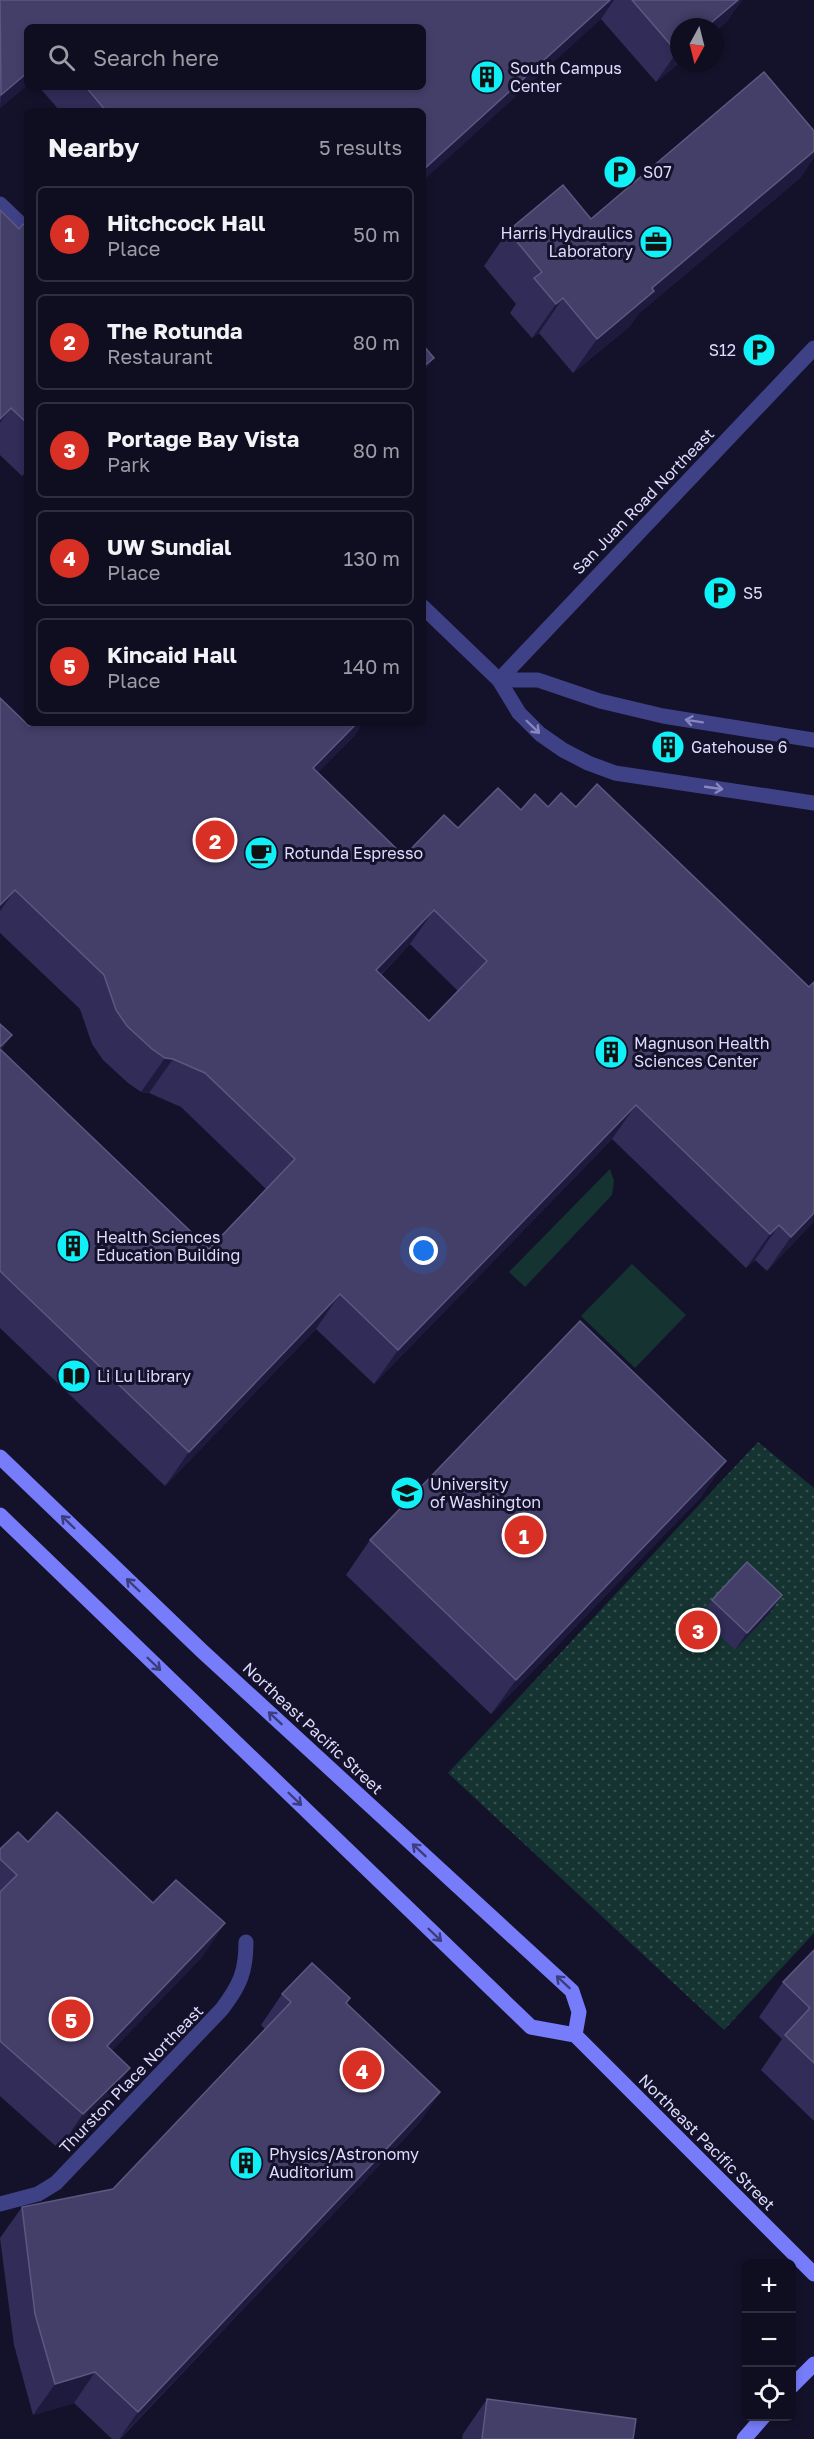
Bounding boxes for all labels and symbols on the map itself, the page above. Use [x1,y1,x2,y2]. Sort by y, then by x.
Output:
north arrow [670,18,724,72]
place label: South Campus Center [510,58,622,96]
building icon: South Campus Center [469,59,505,95]
parking icon: S07 [602,154,638,190]
place label: S07 [643,162,672,182]
place label: Harris Hydraulics Laboratory [501,223,633,261]
office icon: Harris Hydraulics Laboratory [638,224,674,260]
parking icon: S12 [741,332,777,368]
place label: S12 [709,340,736,360]
street label: San Juan Road Northeast [568,424,718,578]
parking icon: S5 [702,575,738,611]
place label: S5 [743,583,763,603]
one-way arrow [685,715,704,726]
one-way arrow [526,720,541,734]
building icon: Gatehouse 6 [650,729,686,765]
place label: Gatehouse 6 [691,737,787,757]
one-way arrow [704,783,723,794]
pin: 2 [196,818,234,862]
cafe icon: Rotunda Espresso [243,835,279,871]
place label: Rotunda Espresso [284,843,423,863]
place label: Magnuson Health Sciences Center [634,1033,770,1071]
building icon: Magnuson Health Sciences Center [593,1034,629,1070]
place label: Health Sciences Education Building [96,1227,240,1265]
building icon: Health Sciences Education Building [55,1228,91,1264]
your location [409,1236,438,1265]
library icon: Li Lu Library [56,1358,92,1394]
place label: Li Lu Library [97,1366,191,1386]
place label: University of Washington [430,1474,541,1512]
school or university icon: University of Washington [389,1475,425,1511]
pin: 1 [504,1512,544,1558]
one-way arrow [61,1515,76,1529]
one-way arrow [126,1577,141,1592]
pin: 3 [678,1608,718,1652]
one-way arrow [147,1657,162,1671]
street label: Northeast Pacific Street [239,1658,387,1798]
one-way arrow [268,1711,283,1725]
one-way arrow [287,1792,302,1807]
one-way arrow [412,1843,427,1857]
one-way arrow [428,1927,443,1942]
one-way arrow [555,1975,570,1989]
pin: 5 [52,1996,90,2042]
street label: Thurston Place Northeast [55,2001,207,2157]
pin: 4 [342,2048,382,2092]
street label: Northeast Pacific Street [635,2070,779,2214]
place label: Physics/Astronomy Auditorium [269,2144,419,2182]
building icon: Physics/Astronomy Auditorium [228,2145,264,2181]

